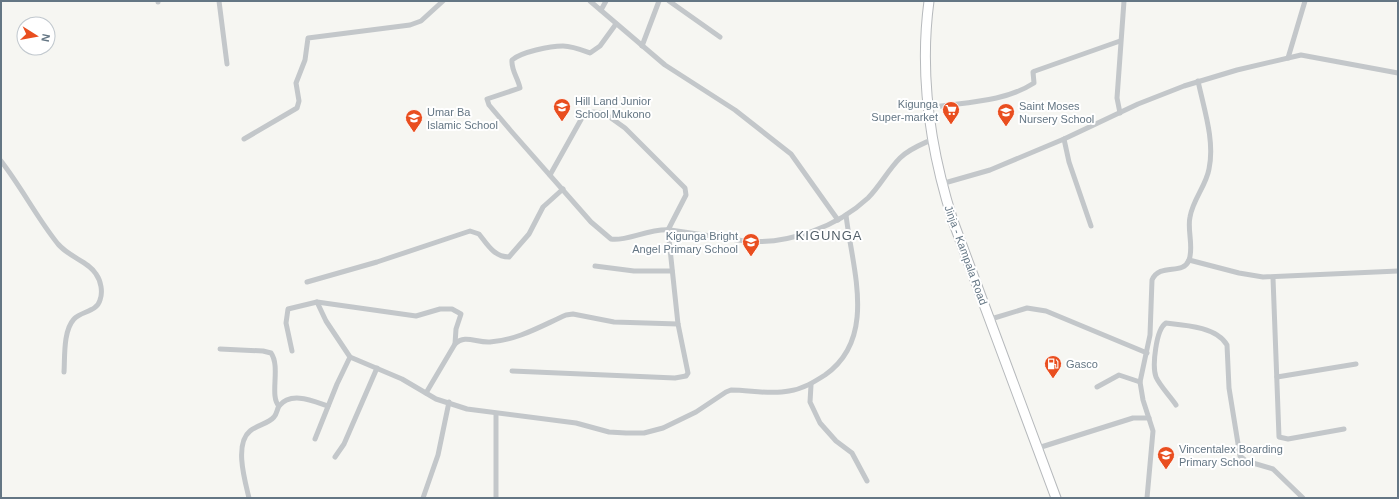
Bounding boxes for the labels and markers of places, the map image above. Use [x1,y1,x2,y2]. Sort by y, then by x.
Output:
place label: Hill Land Junior School Mukono [575,95,651,120]
school or university icon: Hill Land Junior School Mukono [552,97,572,122]
place label: Kigunga Super-market [871,98,939,123]
supermarket icon: Kigunga Super-market [941,100,961,125]
place label: Saint Moses Nursery School [1019,100,1094,125]
school or university icon: Saint Moses Nursery School [996,102,1016,127]
place label: Umar Ba Islamic School [427,106,498,131]
school or university icon: Umar Ba Islamic School [404,108,424,133]
place label: Kigunga Bright Angel Primary School [632,230,738,255]
school or university icon: Kigunga Bright Angel Primary School [741,232,761,257]
fuel station icon: Gasco [1043,354,1063,379]
place label: Gasco [1066,358,1098,370]
place label: Vincentalex Boarding Primary School [1179,443,1283,468]
school or university icon: Vincentalex Boarding Primary School [1156,445,1176,470]

